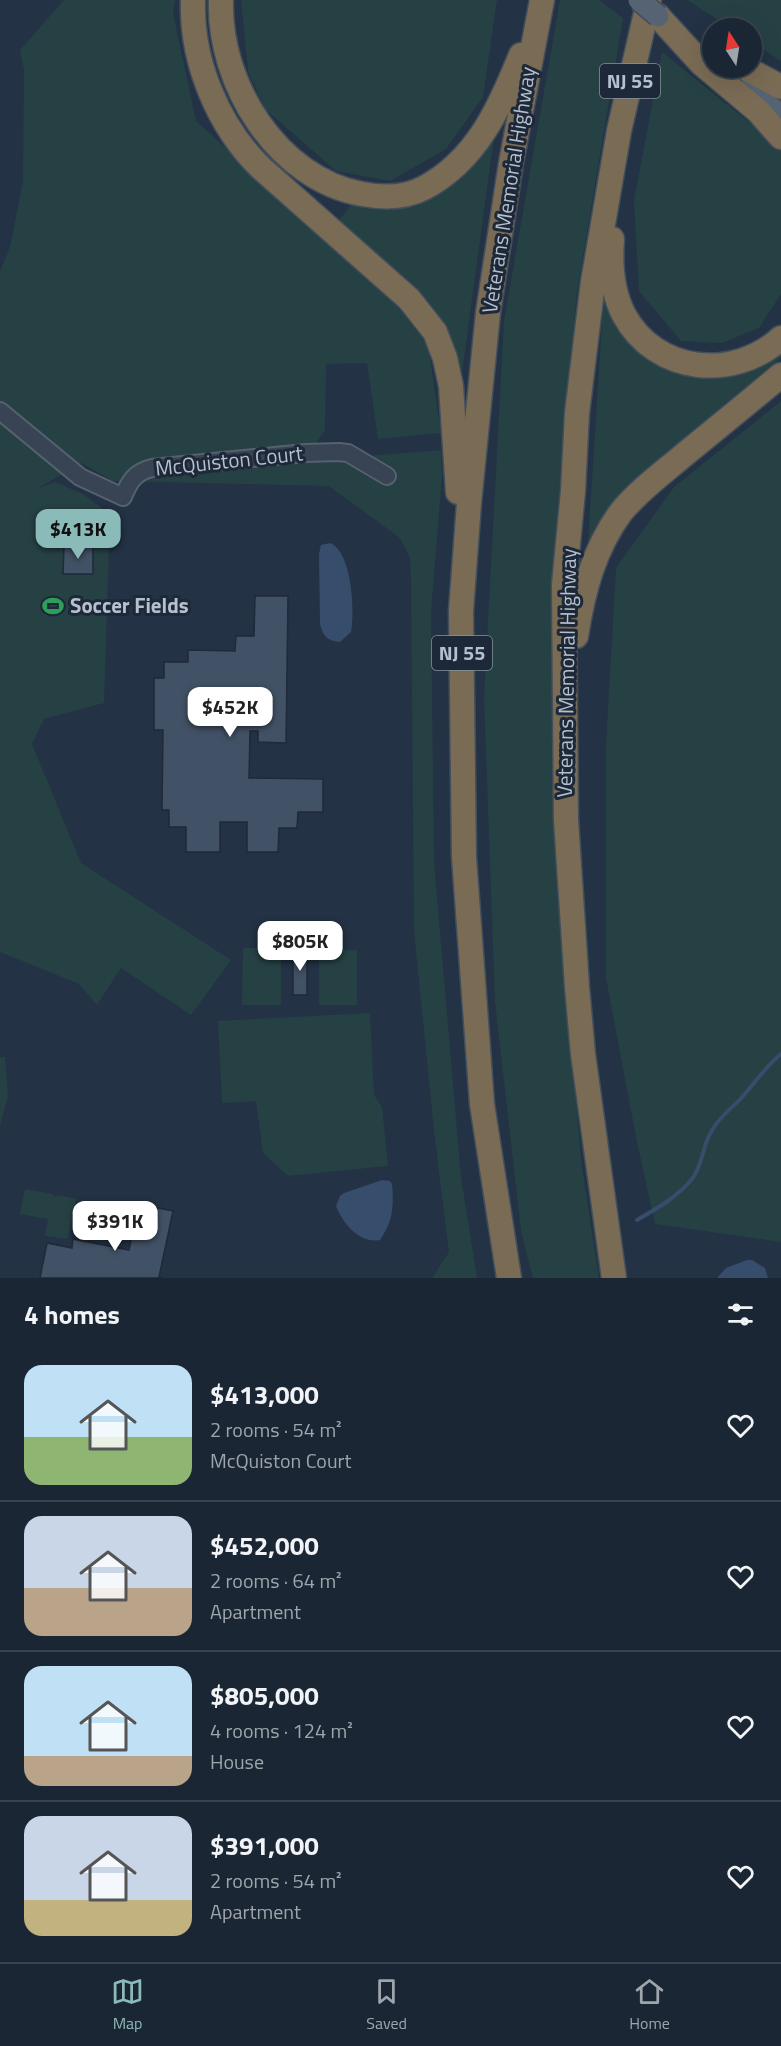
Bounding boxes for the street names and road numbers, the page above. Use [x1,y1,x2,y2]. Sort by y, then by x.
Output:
street label: Veterans Memorial Highway [473,64,543,315]
road number: NJ 55 [600,64,660,98]
street label: McQuiston Court [153,436,305,484]
street label: Veterans Memorial Highway [548,548,584,798]
road number: NJ 55 [432,636,492,670]

